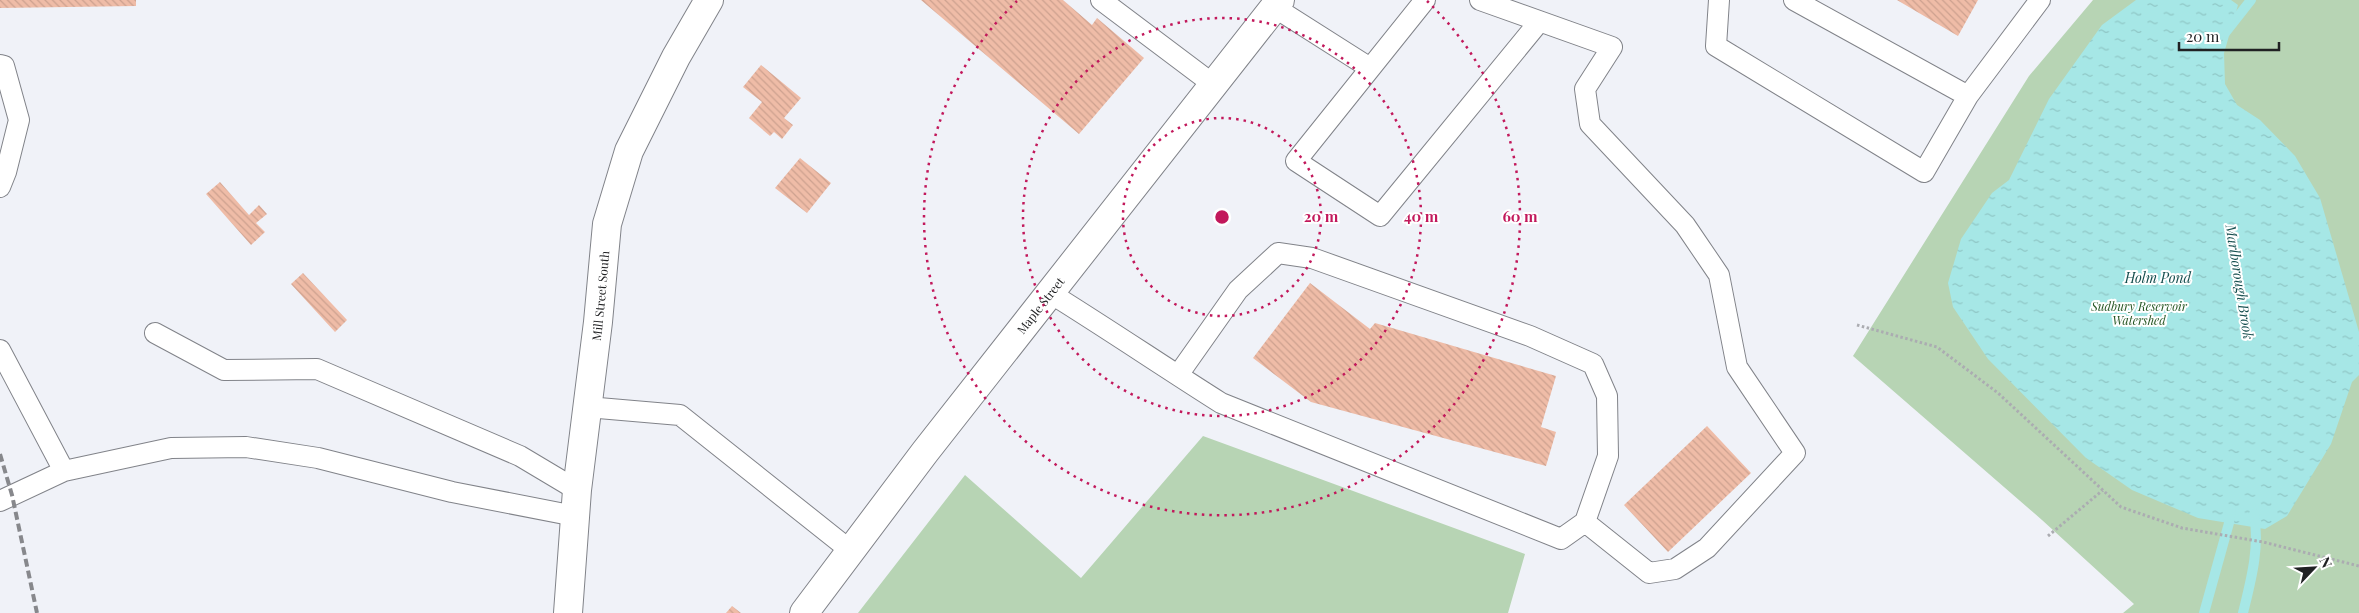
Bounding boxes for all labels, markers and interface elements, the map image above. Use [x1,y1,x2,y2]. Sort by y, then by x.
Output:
scale bar [2179,20,2279,52]
text: 20 m [2186,26,2220,46]
text: 20 m [1304,206,1339,226]
text: 40 m [1404,206,1439,226]
text: 60 m [1502,206,1538,226]
centre of rings [1213,208,1231,226]
water label: Marlborough Brook [2221,222,2258,341]
street label: Mill Street South [588,250,613,342]
water label: Holm Pond [2124,268,2192,287]
street label: Maple Street [1013,273,1068,337]
park label: Sudbury Reservoir Watershed [2090,298,2188,328]
north arrow [2289,543,2339,593]
text: N [2315,554,2337,571]

